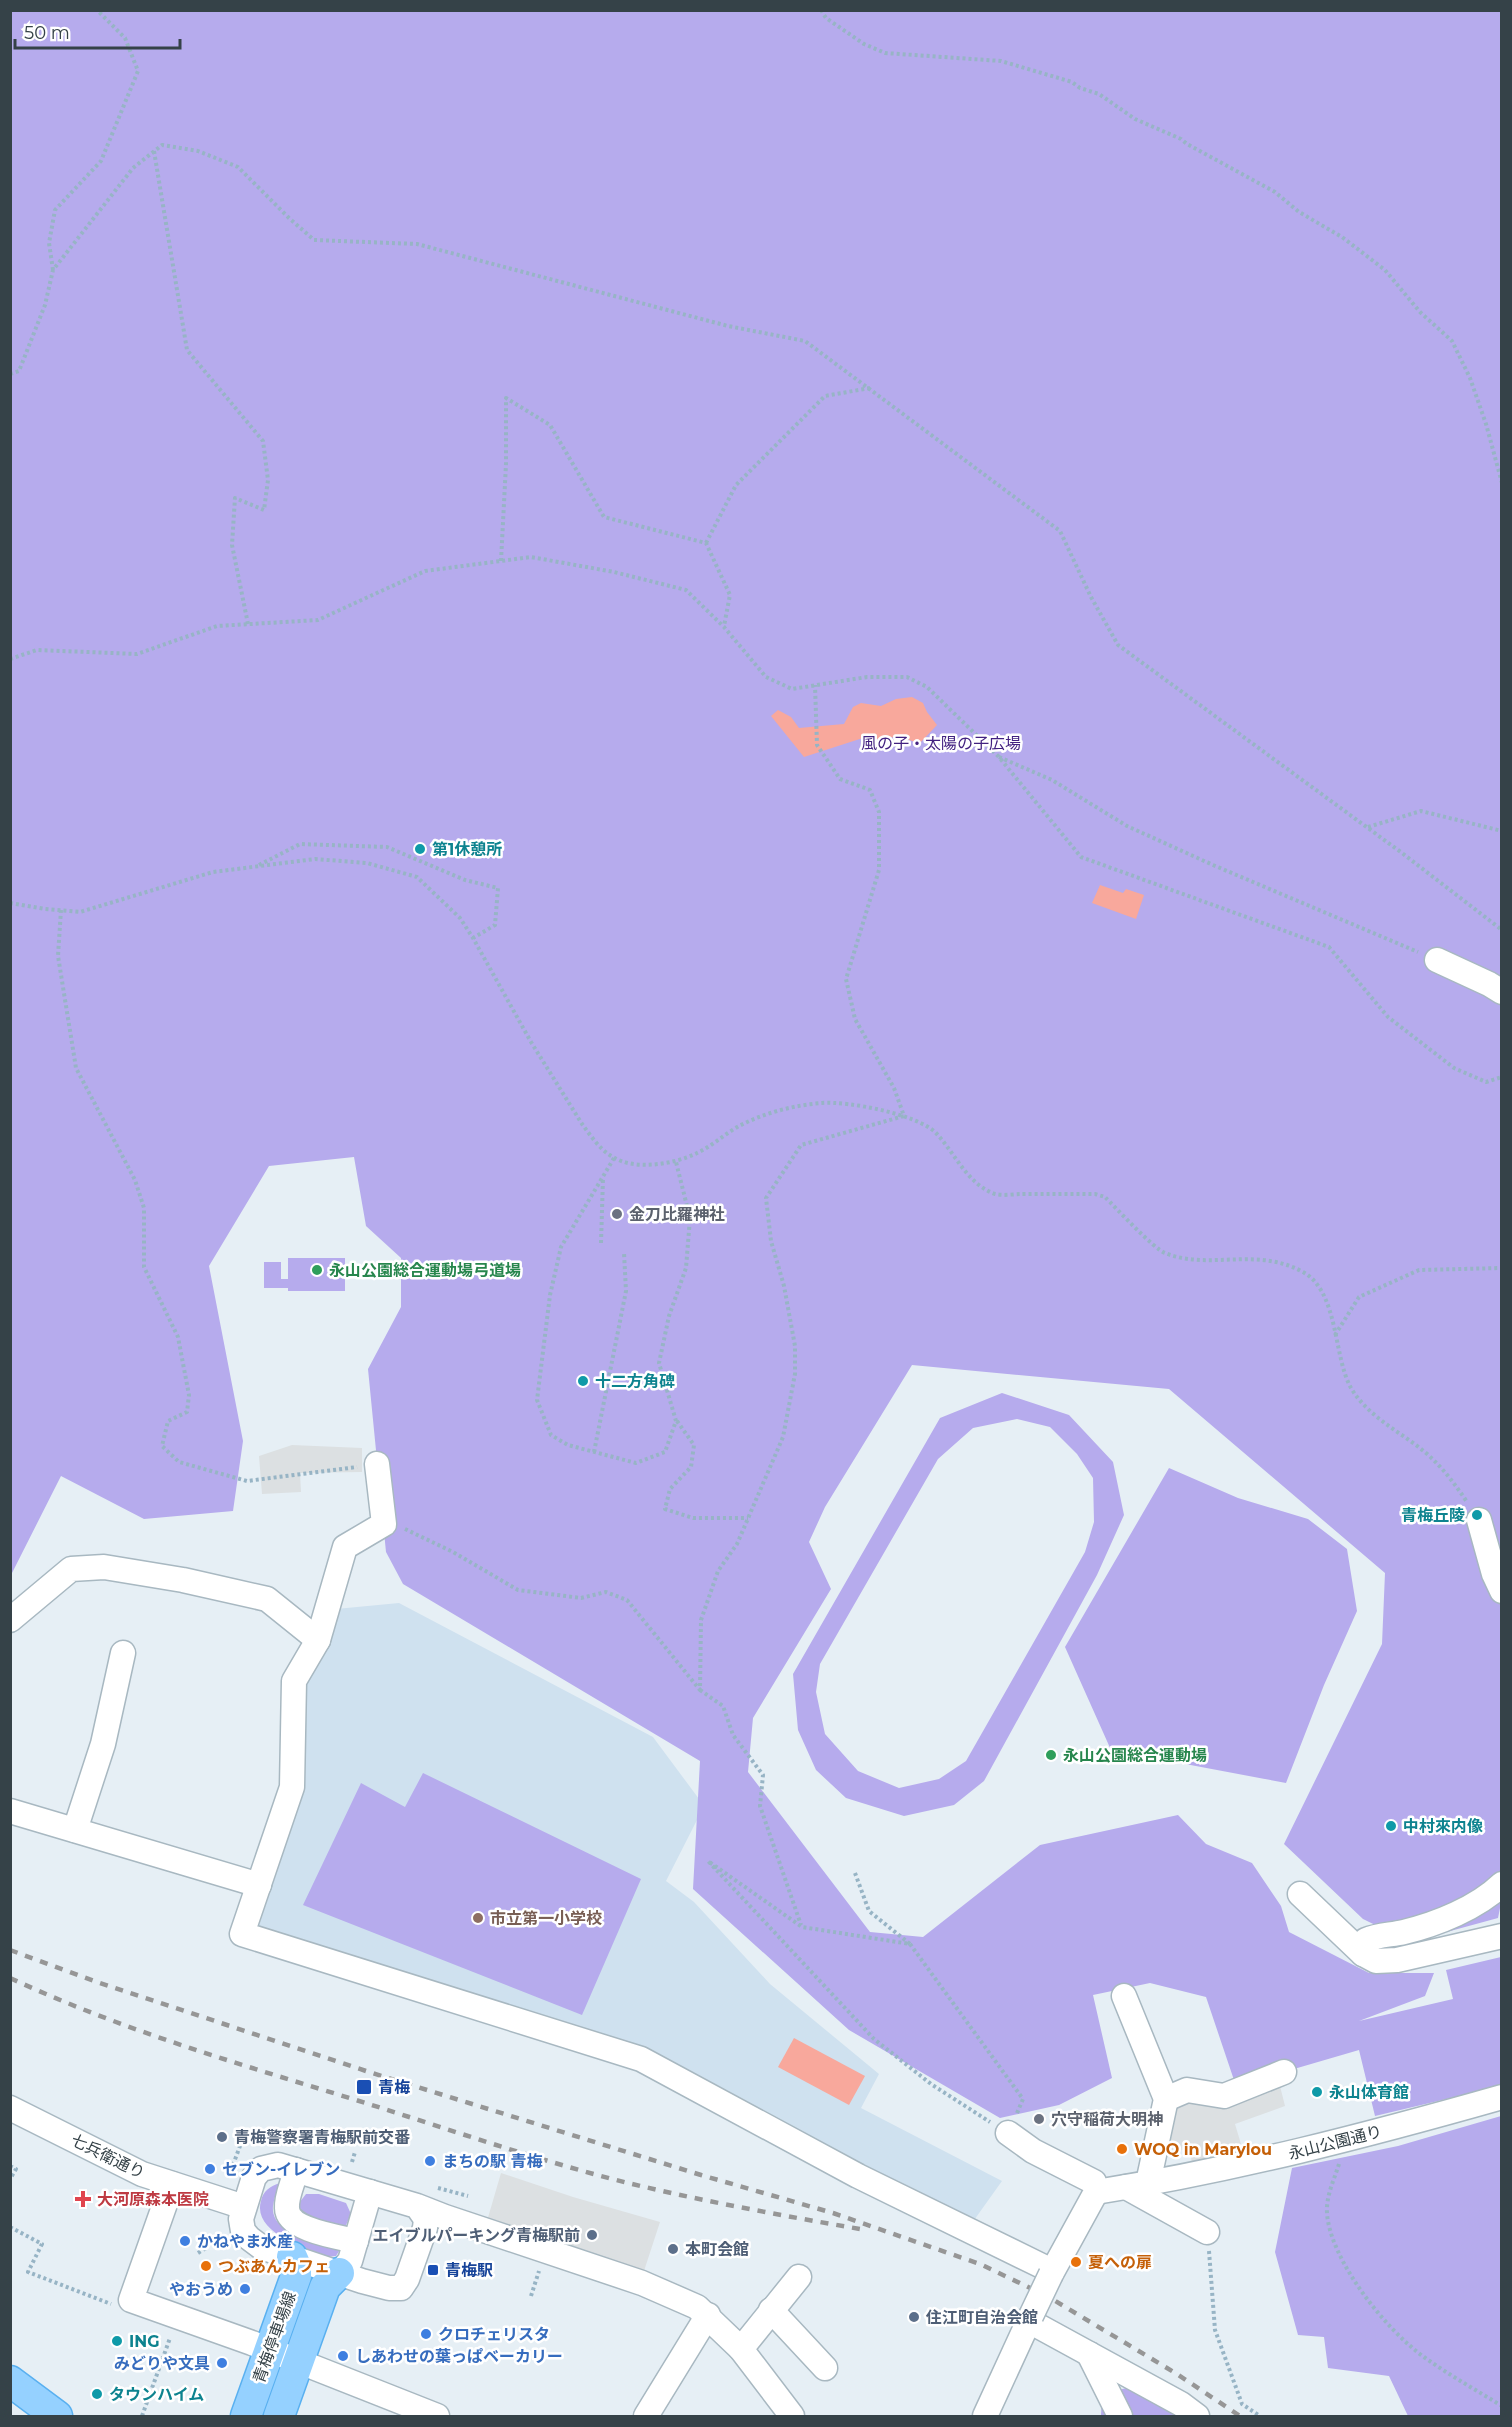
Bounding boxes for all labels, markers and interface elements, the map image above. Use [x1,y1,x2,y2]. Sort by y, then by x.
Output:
scale bar [15,12,180,50]
text: 50 m [24,22,70,44]
park label: 風の子・太陽の子広場 [861,734,1021,753]
place label: 第1休憩所 [432,840,502,859]
marker: 第1休憩所 [413,842,427,856]
place label: 金刀比羅神社 [629,1205,725,1224]
marker: 金刀比羅神社 [610,1207,624,1221]
place label: 永山公園総合運動場弓道場 [329,1261,521,1280]
marker: 永山公園総合運動場弓道場 [310,1263,324,1277]
place label: 十二方角碑 [595,1372,675,1391]
marker: 十二方角碑 [576,1374,590,1388]
place label: 青梅丘陵 [1401,1506,1465,1525]
marker: 青梅丘陵 [1470,1508,1484,1522]
place label: 永山公園総合運動場 [1063,1746,1207,1765]
marker: 永山公園総合運動場 [1044,1748,1058,1762]
place label: 中村來内像 [1403,1817,1483,1836]
marker: 中村來内像 [1384,1819,1398,1833]
place label: 市立第一小学校 [490,1909,602,1928]
marker: 市立第一小学校 [471,1911,485,1925]
marker: 青梅 [355,2078,373,2096]
place label: 青梅 [378,2078,410,2097]
place label: 永山体育館 [1329,2083,1409,2102]
marker: 永山体育館 [1310,2085,1324,2099]
place label: 穴守稲荷大明神 [1051,2110,1163,2129]
marker: 穴守稲荷大明神 [1032,2112,1046,2126]
street label: 永山公園通り [1286,2122,1384,2163]
place label: 青梅警察署青梅駅前交番 [234,2128,410,2147]
street label: 七兵衛通り [68,2130,148,2183]
marker: 青梅警察署青梅駅前交番 [215,2130,229,2144]
place label: WOQ in Marylou [1134,2140,1272,2159]
marker: WOQ in Marylou [1115,2142,1129,2156]
place label: まちの駅 青梅 [442,2152,543,2171]
marker: まちの駅 青梅 [423,2154,437,2168]
place label: セブン-イレブン [222,2160,340,2179]
marker: セブン-イレブン [203,2162,217,2176]
marker: 大河原森本医院 [74,2190,92,2208]
place label: 大河原森本医院 [97,2190,209,2209]
place label: エイブルパーキング青梅駅前 [372,2226,580,2245]
marker: エイブルパーキング青梅駅前 [585,2228,599,2242]
place label: かねやま水産 [197,2232,293,2251]
marker: かねやま水産 [178,2234,192,2248]
place label: 本町会館 [685,2240,749,2259]
marker: 本町会館 [666,2242,680,2256]
place label: 夏への扉 [1088,2253,1152,2272]
marker: 夏への扉 [1069,2255,1083,2269]
place label: つぶあんカフェ [218,2257,330,2276]
marker: つぶあんカフェ [199,2259,213,2273]
place label: 青梅駅 [445,2261,493,2280]
marker: 青梅駅 [426,2263,440,2277]
place label: やおうめ [169,2280,233,2299]
marker: やおうめ [238,2282,252,2296]
street label: 青梅停車場線 [249,2289,300,2386]
place label: 住江町自治会館 [925,2308,1038,2327]
marker: 住江町自治会館 [907,2310,921,2324]
place label: クロチェリスタ [438,2325,550,2344]
marker: クロチェリスタ [419,2327,433,2341]
place label: ING [129,2332,160,2351]
marker: ING [110,2334,124,2348]
place label: しあわせの葉っぱベーカリー [355,2347,563,2366]
marker: しあわせの葉っぱベーカリー [336,2349,350,2363]
place label: みどりや文具 [114,2354,210,2373]
marker: みどりや文具 [215,2356,229,2370]
place label: タウンハイム [109,2385,204,2404]
marker: タウンハイム [90,2387,104,2401]

